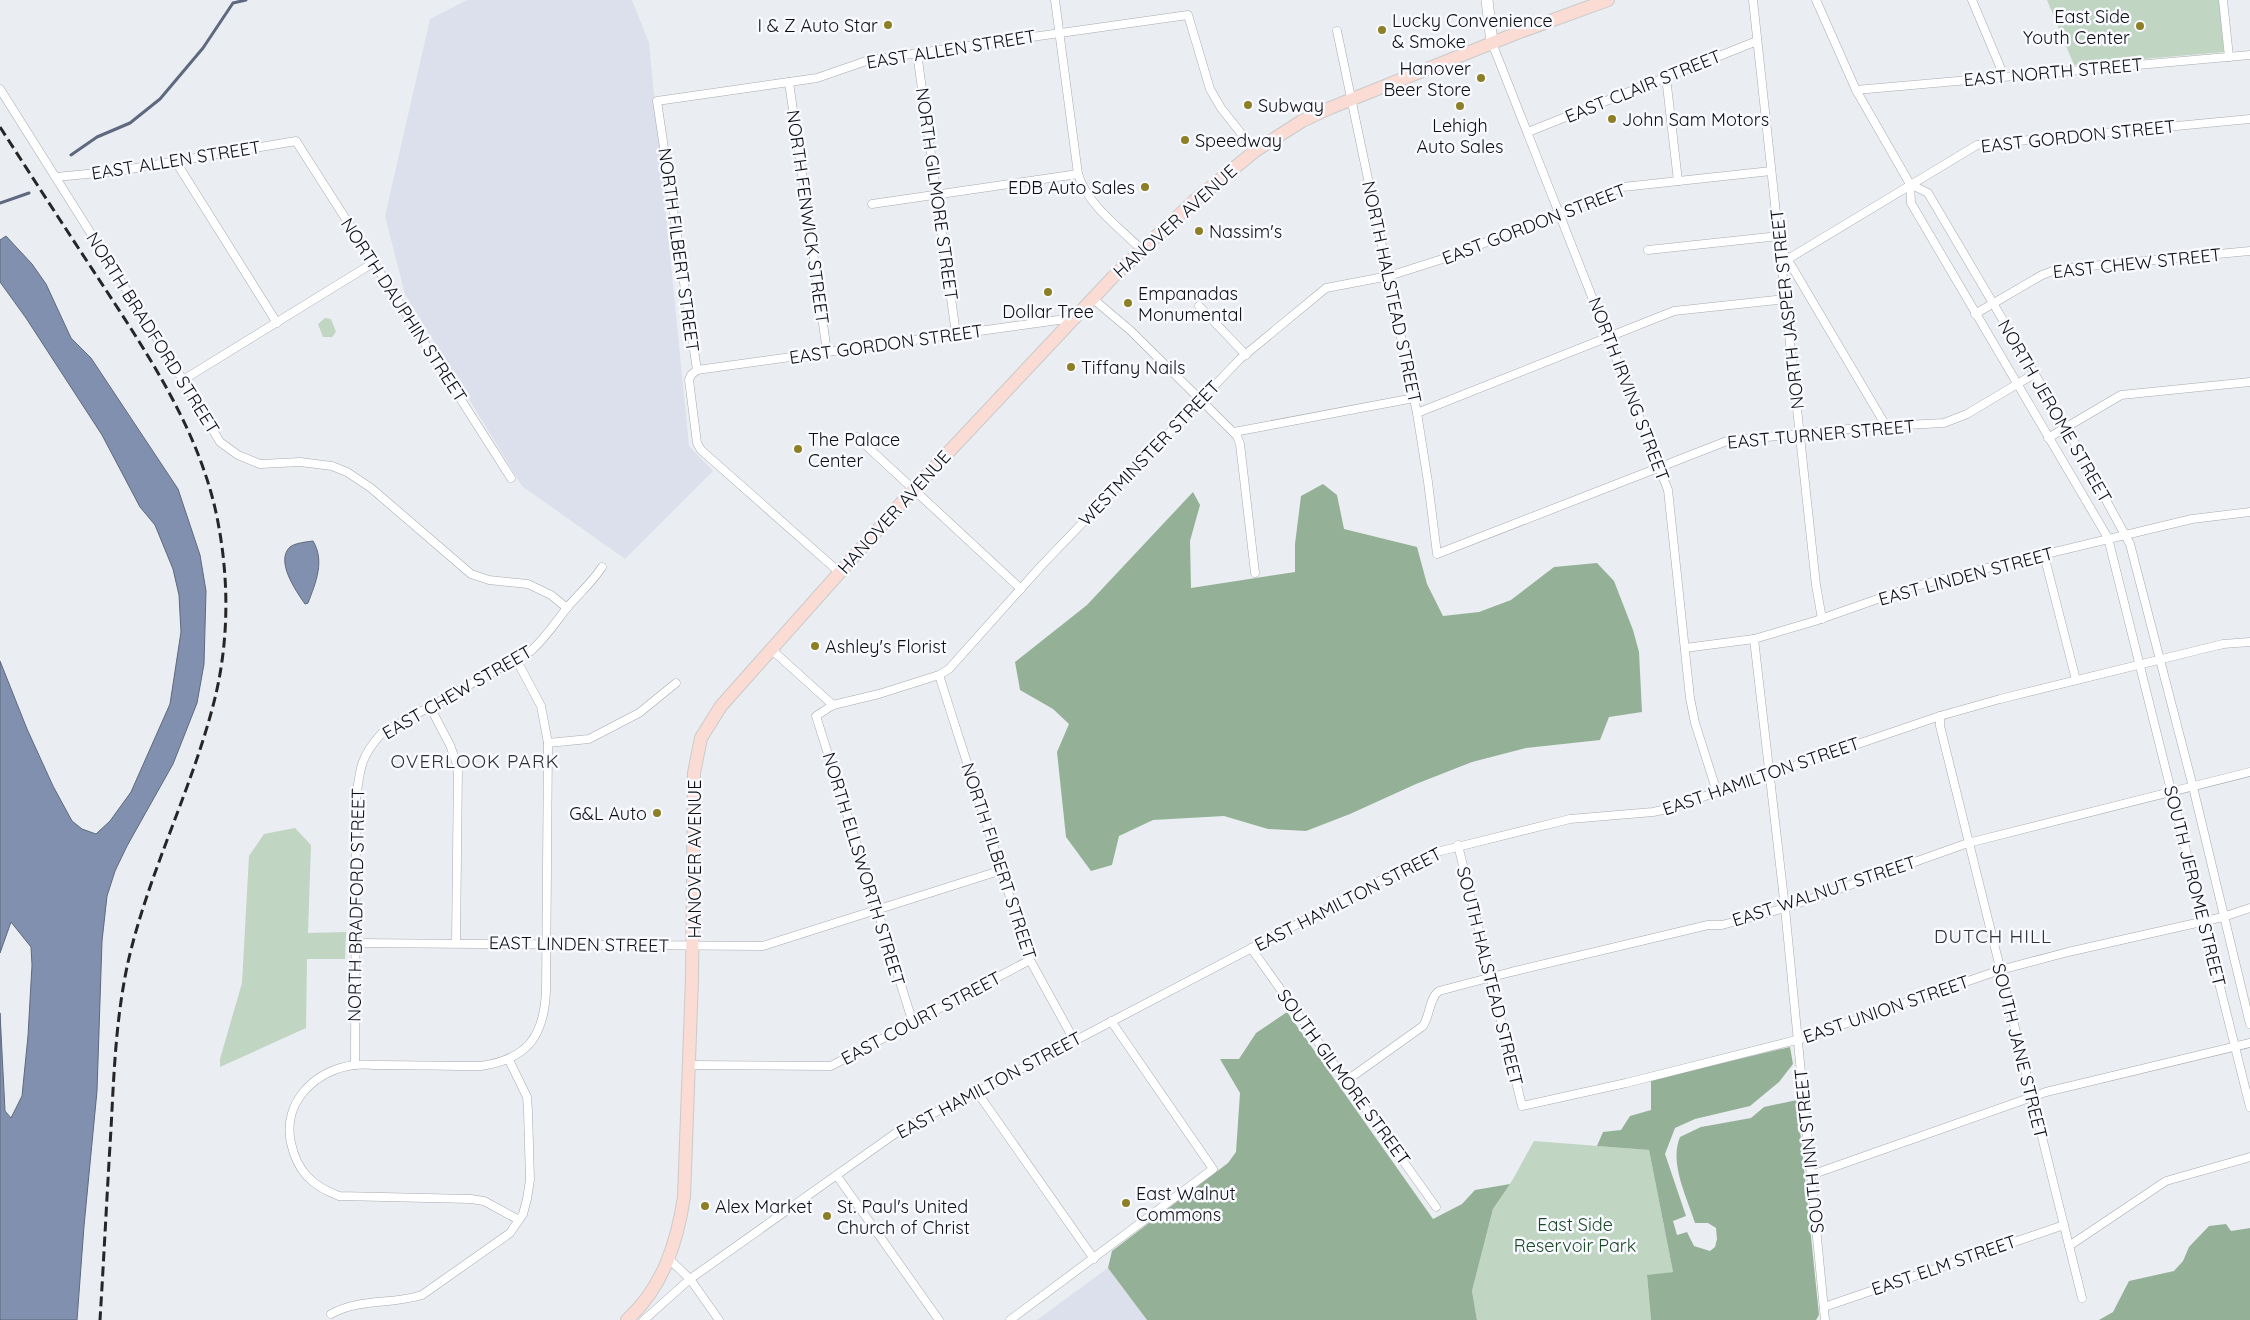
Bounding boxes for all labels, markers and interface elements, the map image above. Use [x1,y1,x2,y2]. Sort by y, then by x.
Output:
place label: East Side Youth Center [2023,5,2130,49]
place label: Lucky Convenience & Smoke [1392,9,1553,53]
place label: I & Z Auto Star [757,14,878,37]
marker: I & Z Auto Star [882,19,894,31]
marker: East Side Youth Center [2134,20,2146,32]
street label: EAST ALLEN STREET [865,24,1037,74]
marker: Lucky Convenience & Smoke [1376,24,1388,36]
street label: EAST CLAIR STREET [1561,44,1725,128]
street label: EAST NORTH STREET [1963,53,2144,91]
place label: Hanover Beer Store [1383,57,1471,101]
marker: Hanover Beer Store [1475,72,1487,84]
street label: NORTH GILMORE STREET [911,86,963,302]
place label: Subway [1258,94,1324,117]
marker: Subway [1242,99,1254,111]
marker: Lehigh Auto Sales [1454,100,1466,112]
street label: NORTH FENWICK STREET [782,108,834,326]
place label: John Sam Motors [1622,108,1769,131]
marker: John Sam Motors [1606,113,1618,125]
place label: Lehigh Auto Sales [1416,114,1504,158]
street label: EAST GORDON STREET [1980,114,2176,158]
place label: Speedway [1195,129,1282,152]
marker: Speedway [1179,134,1191,146]
street label: EAST ALLEN STREET [90,135,262,185]
street label: NORTH FILBERT STREET [653,147,705,354]
street label: HANOVER AVENUE [1108,159,1242,283]
place label: EDB Auto Sales [1008,176,1135,199]
street label: EAST GORDON STREET [1439,178,1629,270]
street label: NORTH HALSTEAD STREET [1357,179,1427,405]
marker: EDB Auto Sales [1139,181,1151,193]
street label: NORTH JASPER STREET [1765,207,1809,410]
street label: NORTH DAUPHIN STREET [336,214,472,407]
place label: Nassim's [1209,220,1282,243]
marker: Nassim's [1193,225,1205,237]
street label: NORTH BRADFORD STREET [81,228,225,438]
street label: EAST CHEW STREET [2052,243,2223,283]
place label: Empanadas Monumental [1138,282,1243,326]
marker: Dollar Tree [1042,286,1054,298]
street label: NORTH IRVING STREET [1583,294,1675,484]
marker: Empanadas Monumental [1122,297,1134,309]
place label: Dollar Tree [1002,300,1094,323]
street label: NORTH JEROME STREET [1993,315,2117,507]
street label: EAST GORDON STREET [788,319,984,369]
place label: Tiffany Nails [1081,356,1186,379]
marker: Tiffany Nails [1065,361,1077,373]
street label: WESTMINSTER STREET [1073,375,1225,531]
street label: EAST TURNER STREET [1726,414,1916,454]
place label: The Palace Center [808,428,900,472]
marker: The Palace Center [792,443,804,455]
street label: HANOVER AVENUE [832,445,956,579]
street label: EAST LINDEN STREET [1876,542,2056,610]
place label: Ashley's Florist [825,635,947,658]
street label: EAST CHEW STREET [378,640,536,744]
marker: Ashley's Florist [809,640,821,652]
street label: EAST HAMILTON STREET [1659,731,1863,821]
district label: OVERLOOK PARK [391,749,559,773]
street label: NORTH ELLSWORTH STREET [817,749,911,989]
street label: NORTH FILBERT STREET [956,760,1042,962]
street label: HANOVER AVENUE [683,780,706,938]
street label: SOUTH JEROME STREET [2159,783,2231,989]
street label: NORTH BRADFORD STREET [342,788,370,1022]
place label: G&L Auto [569,802,647,825]
marker: G&L Auto [651,807,663,819]
street label: EAST HAMILTON STREET [1251,842,1446,956]
street label: EAST WALNUT STREET [1729,850,1919,932]
street label: SOUTH HALSTEAD STREET [1452,864,1528,1088]
district label: DUTCH HILL [1934,924,2052,948]
street label: EAST LINDEN STREET [489,931,670,957]
street label: SOUTH JANE STREET [1987,961,2053,1141]
street label: EAST COURT STREET [837,966,1005,1070]
street label: EAST UNION STREET [1800,970,1972,1048]
street label: SOUTH GILMORE STREET [1272,984,1416,1170]
street label: EAST HAMILTON STREET [892,1026,1086,1144]
street label: SOUTH INN STREET [1789,1067,1829,1234]
place label: East Walnut Commons [1136,1182,1236,1226]
place label: Alex Market [715,1195,813,1218]
place label: St. Paul's United Church of Christ [837,1195,970,1239]
marker: East Walnut Commons [1120,1197,1132,1209]
marker: Alex Market [699,1200,711,1212]
marker: St. Paul's United Church of Christ [821,1210,833,1222]
park label: East Side Reservoir Park [1514,1213,1636,1257]
street label: EAST ELM STREET [1869,1229,2020,1301]

